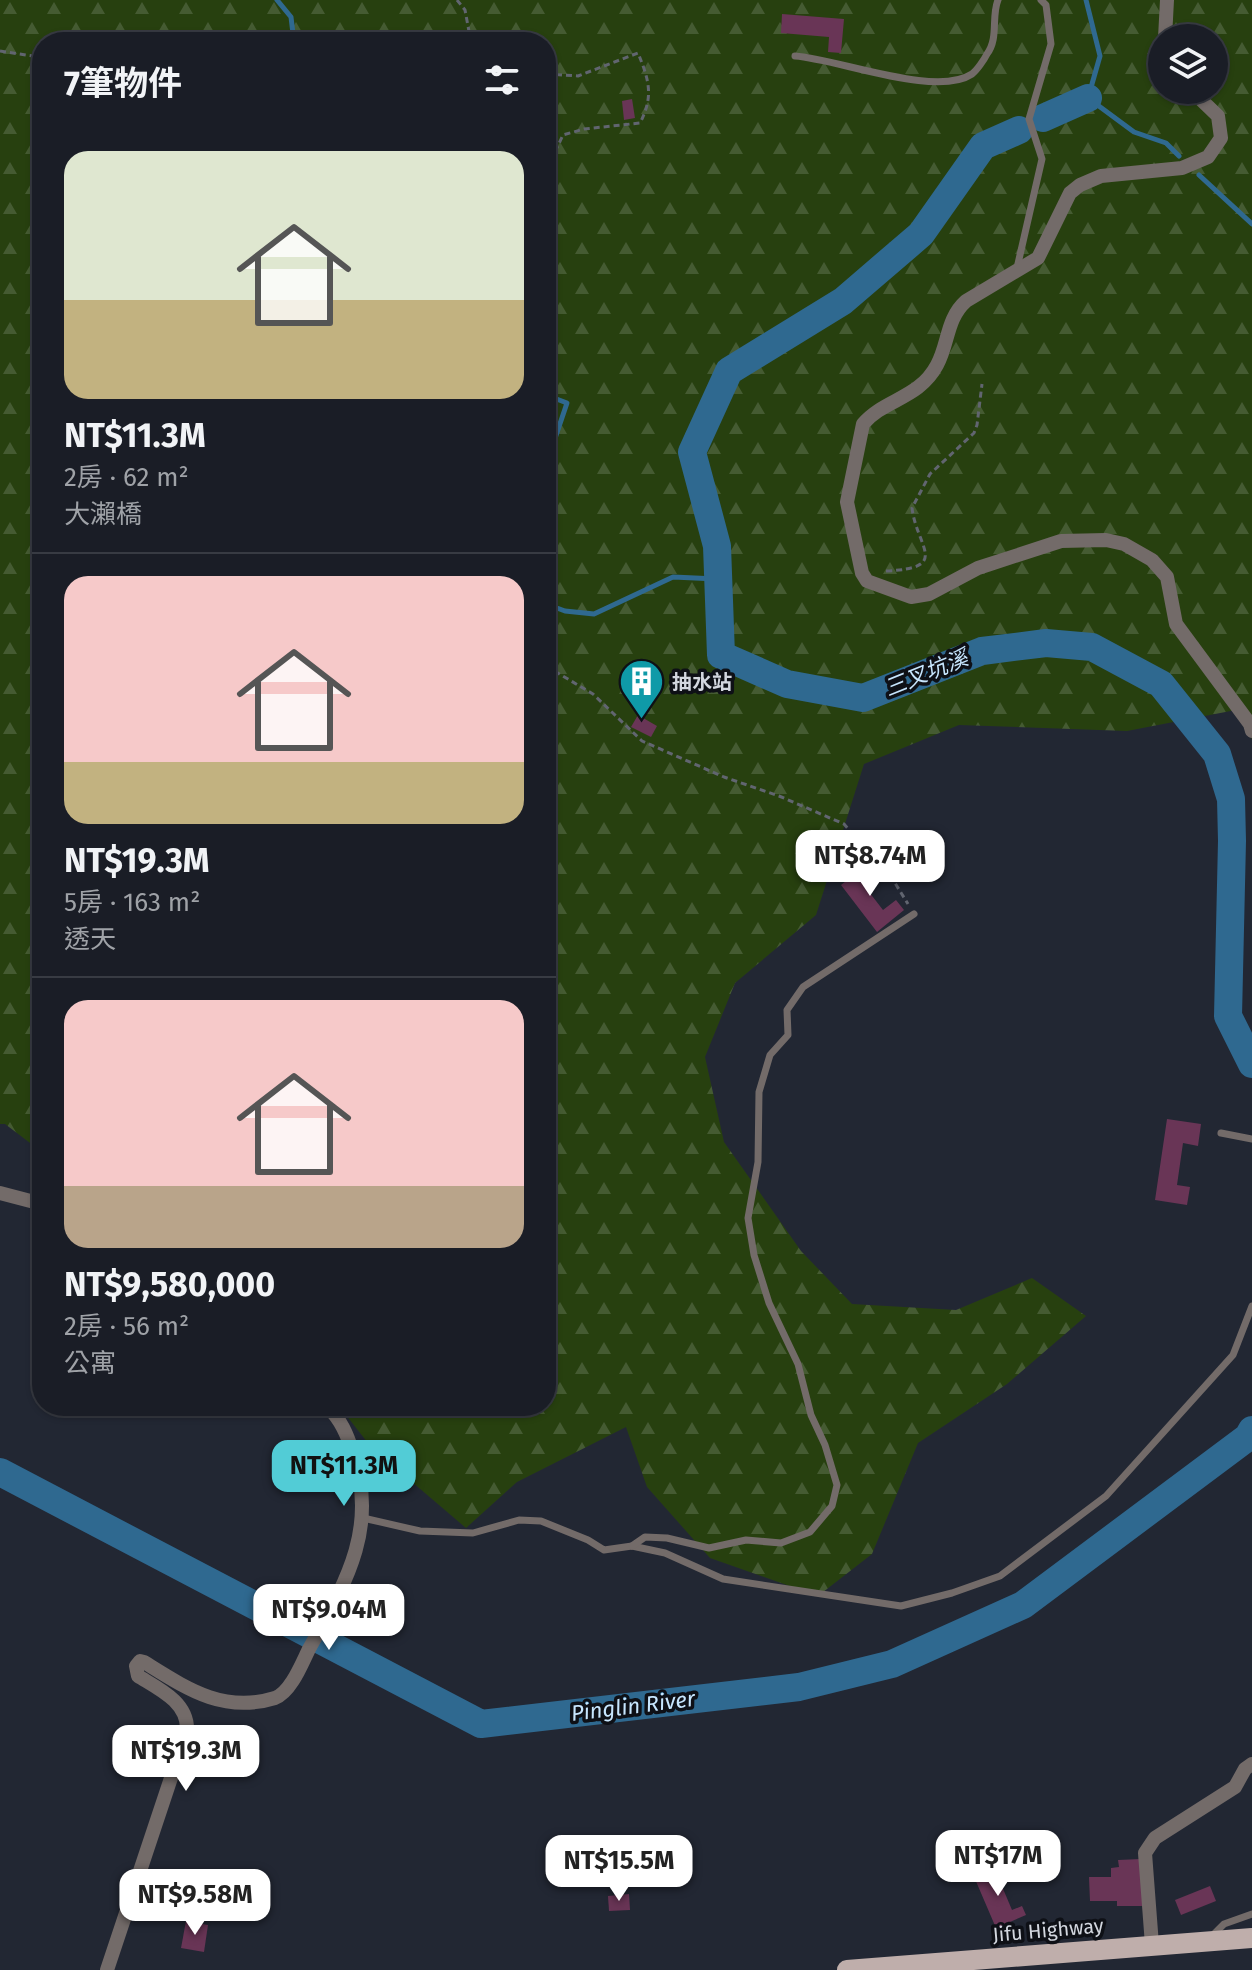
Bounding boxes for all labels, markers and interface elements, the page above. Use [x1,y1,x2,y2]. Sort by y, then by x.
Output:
map controls [1148,24,1228,104]
button: layers [1148,24,1228,104]
icon: filters [480,58,524,102]
text: 7筆物件 [64,63,182,104]
icon: home [222,203,366,347]
text: NT$11.3M [64,415,206,456]
text: 2房 · 62 m² [64,462,189,493]
text: 大瀨橋 [64,499,142,530]
icon: home [222,628,366,772]
water label: 三叉坑溪 [880,643,975,702]
building icon: 抽水站 [617,658,665,721]
place label: 抽水站 [672,670,732,694]
pin: NT$8.74M [787,830,953,898]
text: NT$19.3M [64,840,210,881]
text: NT$8.74M [814,840,926,871]
text: 5房 · 163 m² [64,887,200,918]
text: 透天 [64,924,116,955]
icon: home [222,1052,366,1196]
text: NT$9,580,000 [64,1264,275,1305]
text: 2房 · 56 m² [64,1311,189,1342]
text: 公寓 [64,1348,116,1379]
pin: NT$11.3M [261,1440,427,1508]
text: NT$11.3M [290,1450,398,1481]
pin: NT$9.04M [246,1584,412,1652]
text: NT$9.04M [271,1594,387,1625]
water label: Pinglin River [569,1685,697,1727]
pin: NT$19.3M [103,1725,269,1793]
text: NT$19.3M [130,1735,242,1766]
pin: NT$17M [933,1830,1063,1898]
pin: NT$15.5M [536,1835,702,1903]
text: NT$17M [954,1840,1042,1871]
text: NT$15.5M [564,1845,674,1876]
pin: NT$9.58M [112,1869,278,1937]
text: NT$9.58M [137,1879,253,1910]
street label: Jifu Highway [992,1913,1105,1947]

